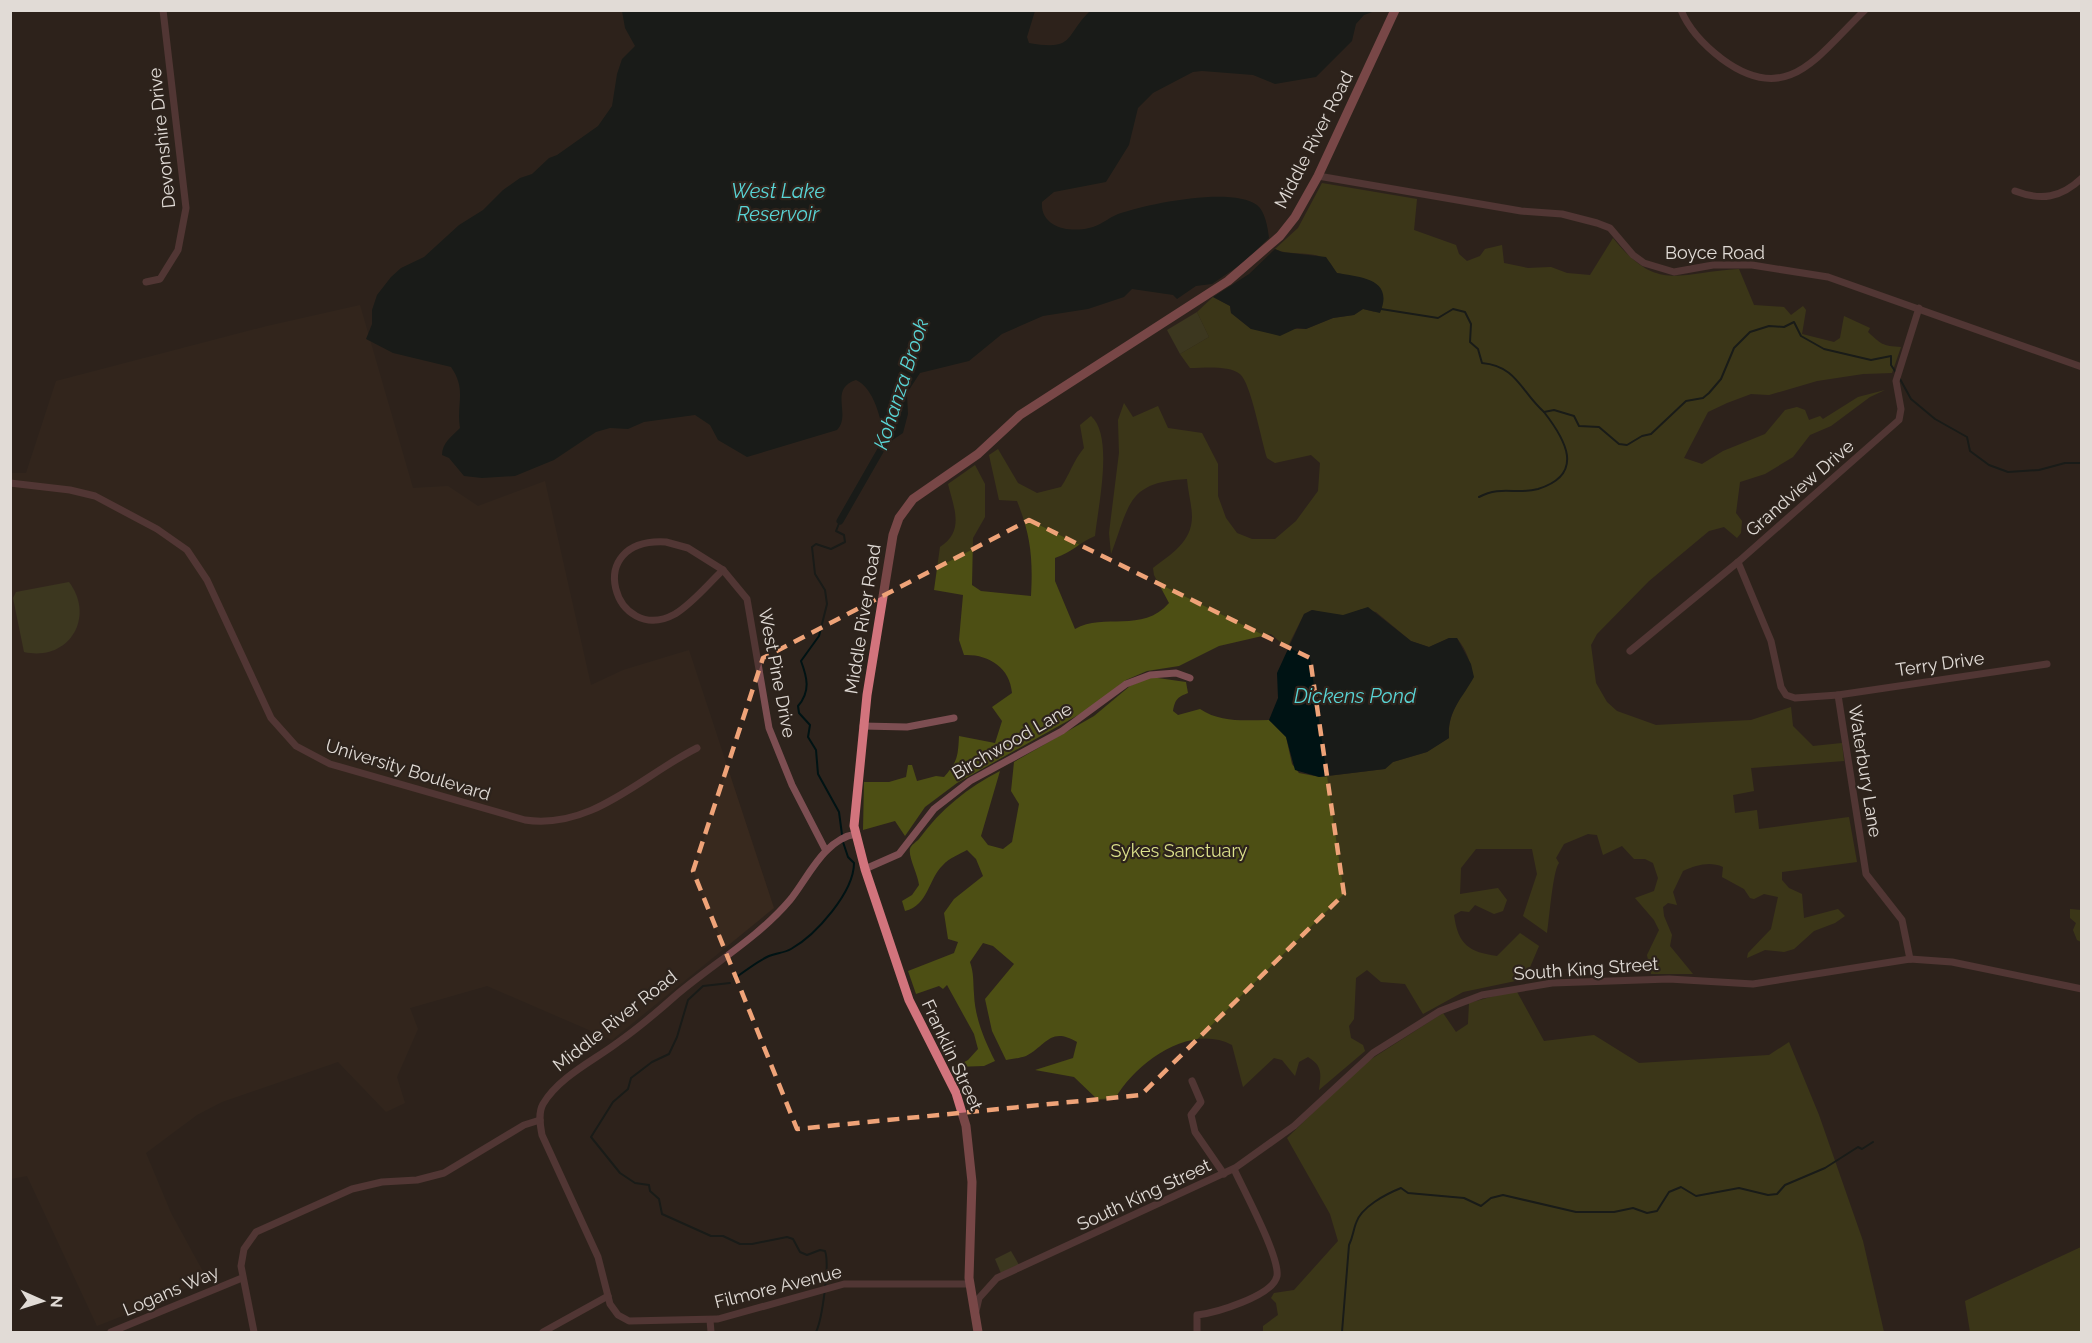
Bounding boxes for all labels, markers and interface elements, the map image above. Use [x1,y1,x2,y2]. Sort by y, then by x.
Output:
street label: Devonshire Drive [144,66,179,209]
street label: Middle River Road [1270,68,1357,212]
water label: West Lake Reservoir [731,179,825,226]
street label: Boyce Road [1665,242,1765,263]
water label: Kohanza Brook [868,315,934,453]
street label: Grandview Drive [1741,435,1858,540]
street label: Middle River Road [840,543,885,695]
street label: West Pine Drive [755,606,800,740]
street label: Terry Drive [1894,647,1986,680]
water label: Dickens Pond [1294,684,1417,708]
street label: Birchwood Lane [948,698,1076,783]
street label: Waterbury Lane [1845,703,1886,839]
street label: University Boulevard [323,734,493,805]
park label: Sykes Sanctuary [1111,840,1248,861]
street label: South King Street [1513,953,1659,984]
street label: Middle River Road [549,966,681,1075]
street label: Franklin Street [918,996,987,1114]
street label: South King Street [1074,1154,1214,1235]
street label: Filmore Avenue [712,1260,844,1312]
street label: Logans Way [120,1261,222,1320]
north arrow [12,1271,72,1331]
text: N [47,1295,66,1308]

